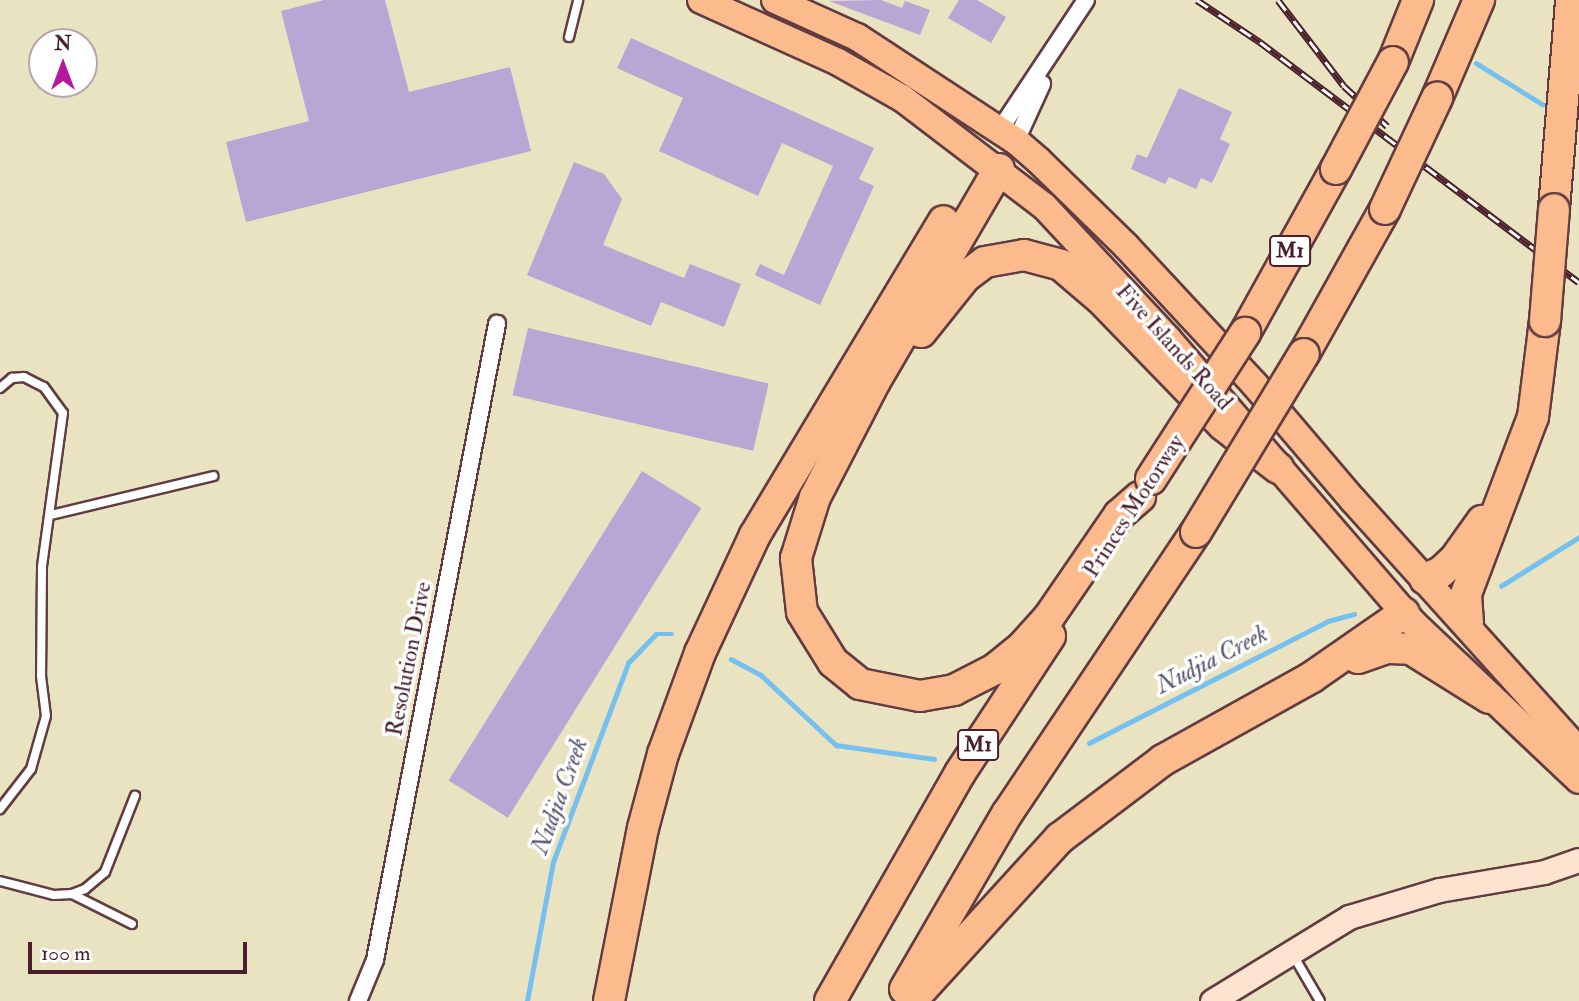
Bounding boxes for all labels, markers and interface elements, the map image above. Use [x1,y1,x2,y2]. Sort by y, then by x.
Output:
north arrow [28,28,98,98]
text: N [54,32,72,56]
road number: M1 [1269,233,1311,268]
street label: Five Islands Road [1110,278,1238,416]
street label: Princes Motorway [1078,429,1190,583]
street label: Resolution Drive [381,580,437,738]
water label: Nudjia Creek [1152,620,1272,700]
road number: M1 [957,728,999,762]
water label: Nudjia Creek [526,734,594,858]
scale bar [32,928,250,972]
text: 100 m [41,940,91,967]

